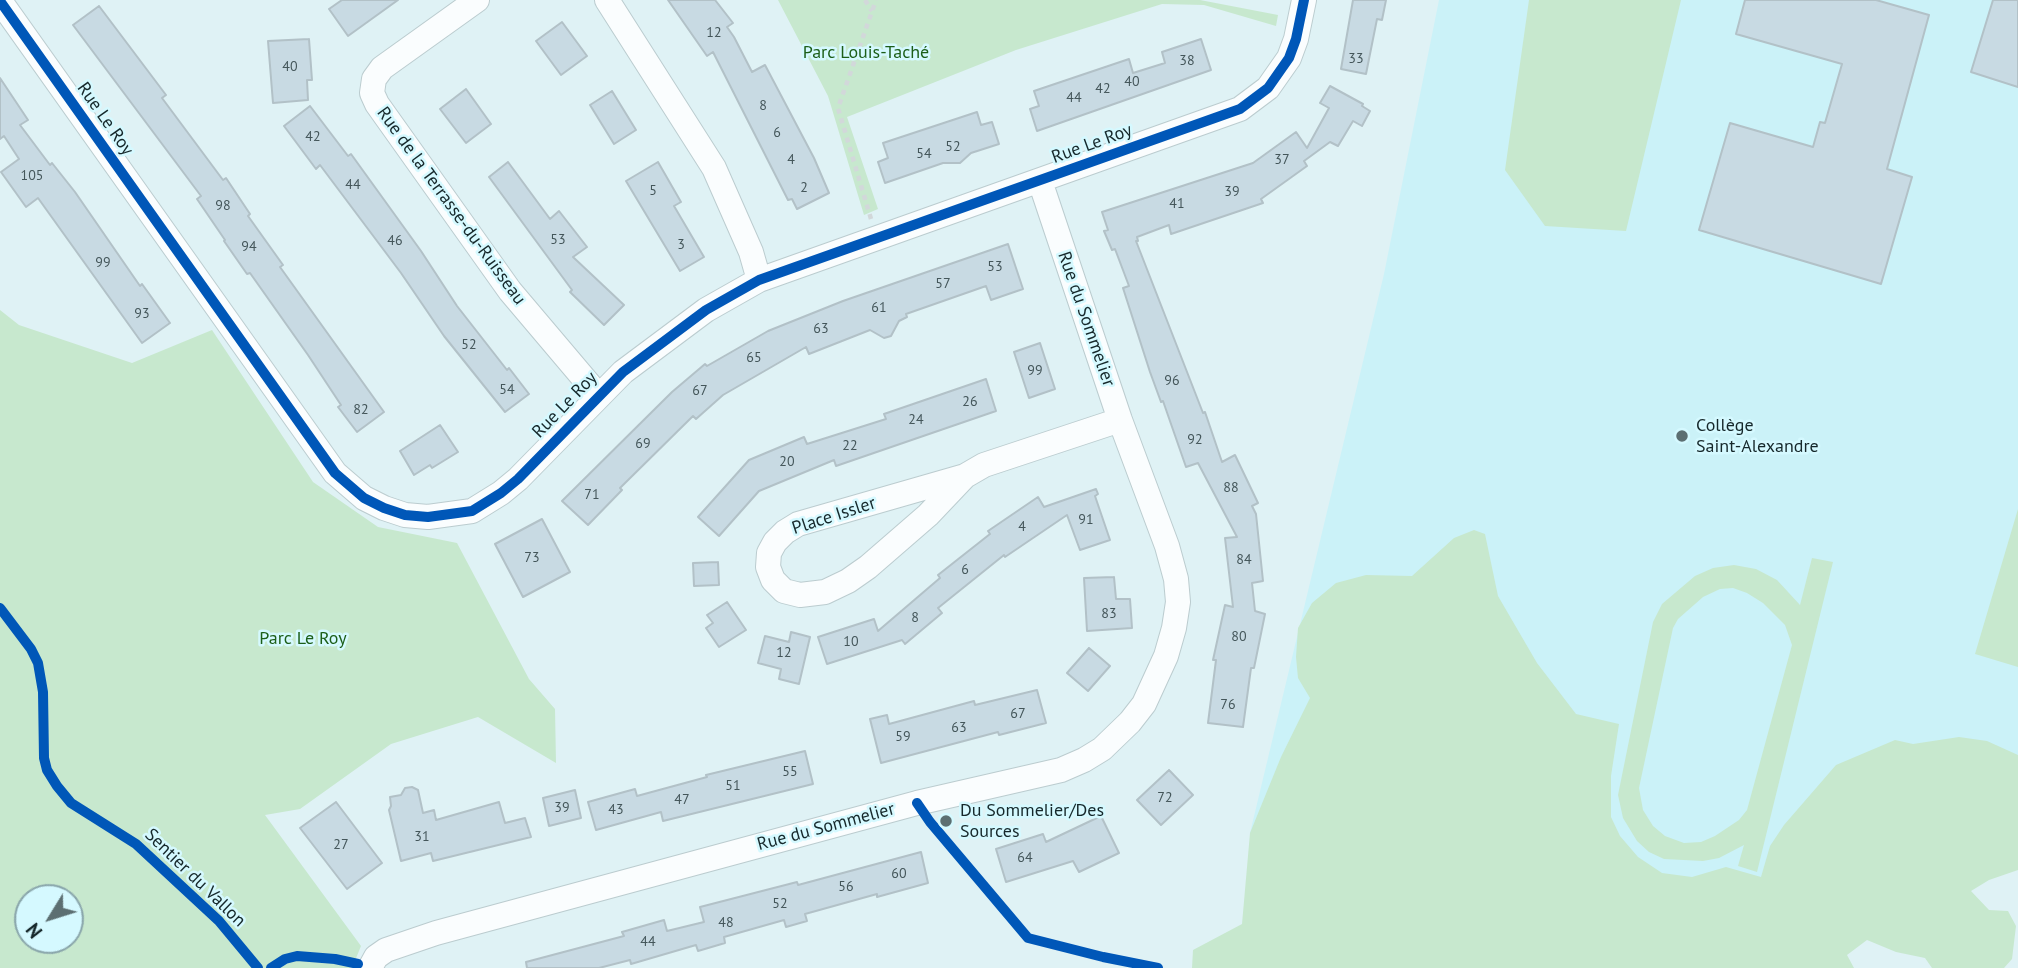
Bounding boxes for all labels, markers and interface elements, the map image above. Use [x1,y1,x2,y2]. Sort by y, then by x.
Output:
house number: 12 [706,25,722,41]
park label: Parc Louis-Taché [803,42,929,64]
house number: 33 [1348,51,1364,67]
house number: 38 [1179,53,1195,69]
house number: 40 [282,59,298,75]
house number: 40 [1124,74,1140,90]
street label: Rue Le Roy [72,78,138,160]
house number: 42 [1095,81,1111,97]
house number: 44 [1066,90,1082,106]
house number: 8 [759,98,767,114]
street label: Rue de la Terrasse-du-Ruisseau [372,103,530,309]
street label: Rue Le Roy [1049,119,1135,169]
house number: 6 [773,125,781,141]
house number: 42 [305,129,321,145]
house number: 52 [945,139,961,155]
house number: 54 [916,146,932,162]
house number: 4 [787,152,795,168]
house number: 37 [1274,152,1290,168]
house number: 105 [21,168,43,184]
house number: 44 [345,177,361,193]
house number: 2 [800,180,808,196]
house number: 5 [649,183,657,199]
house number: 39 [1224,184,1240,200]
house number: 41 [1169,196,1185,212]
house number: 98 [215,198,231,214]
house number: 53 [550,232,566,248]
house number: 46 [387,233,403,249]
house number: 3 [677,237,685,253]
house number: 94 [241,239,257,255]
street label: Rue du Sommelier [1053,249,1119,389]
house number: 99 [95,255,111,271]
house number: 53 [987,259,1003,275]
house number: 57 [935,276,951,292]
house number: 61 [871,300,887,316]
house number: 93 [134,306,150,322]
house number: 63 [813,321,829,337]
house number: 52 [461,337,477,353]
house number: 65 [746,350,762,366]
house number: 99 [1027,363,1043,379]
street label: Rue Le Roy [528,367,602,443]
house number: 96 [1164,373,1180,389]
house number: 54 [499,382,515,398]
house number: 67 [692,383,708,399]
house number: 26 [962,394,978,410]
house number: 82 [353,402,369,418]
house number: 24 [908,412,924,428]
place label: Collège Saint-Alexandre [1696,415,1819,458]
marker: Collège Saint-Alexandre [1674,428,1690,444]
house number: 92 [1187,432,1203,448]
house number: 69 [635,436,651,452]
house number: 22 [842,438,858,454]
house number: 20 [779,454,795,470]
house number: 88 [1223,480,1239,496]
house number: 71 [584,487,600,503]
street label: Place Issler [789,492,879,540]
house number: 91 [1078,512,1094,528]
house number: 4 [1018,519,1026,535]
house number: 73 [524,550,540,566]
house number: 84 [1236,552,1252,568]
house number: 6 [961,562,969,578]
house number: 83 [1101,606,1117,622]
house number: 8 [911,610,919,626]
park label: Parc Le Roy [259,628,347,650]
house number: 80 [1231,629,1247,645]
house number: 10 [843,634,859,650]
house number: 12 [776,645,792,661]
house number: 76 [1220,697,1236,713]
house number: 67 [1010,706,1026,722]
house number: 63 [951,720,967,736]
house number: 59 [895,729,911,745]
house number: 55 [782,764,798,780]
house number: 51 [725,778,741,794]
house number: 72 [1157,790,1173,806]
house number: 47 [674,792,690,808]
street label: Rue du Sommelier [755,798,897,856]
house number: 39 [554,800,570,816]
place label: Du Sommelier/Des Sources [960,800,1104,842]
house number: 43 [608,802,624,818]
marker: Du Sommelier/Des Sources [938,813,954,829]
street label: Sentier du Vallon [140,824,250,932]
house number: 31 [414,829,430,845]
house number: 27 [333,837,349,853]
house number: 64 [1017,850,1033,866]
house number: 60 [891,866,907,882]
house number: 56 [838,879,854,895]
north arrow [14,884,84,954]
house number: 52 [772,896,788,912]
house number: 48 [718,915,734,931]
text: N [21,918,47,943]
house number: 44 [640,934,656,950]

